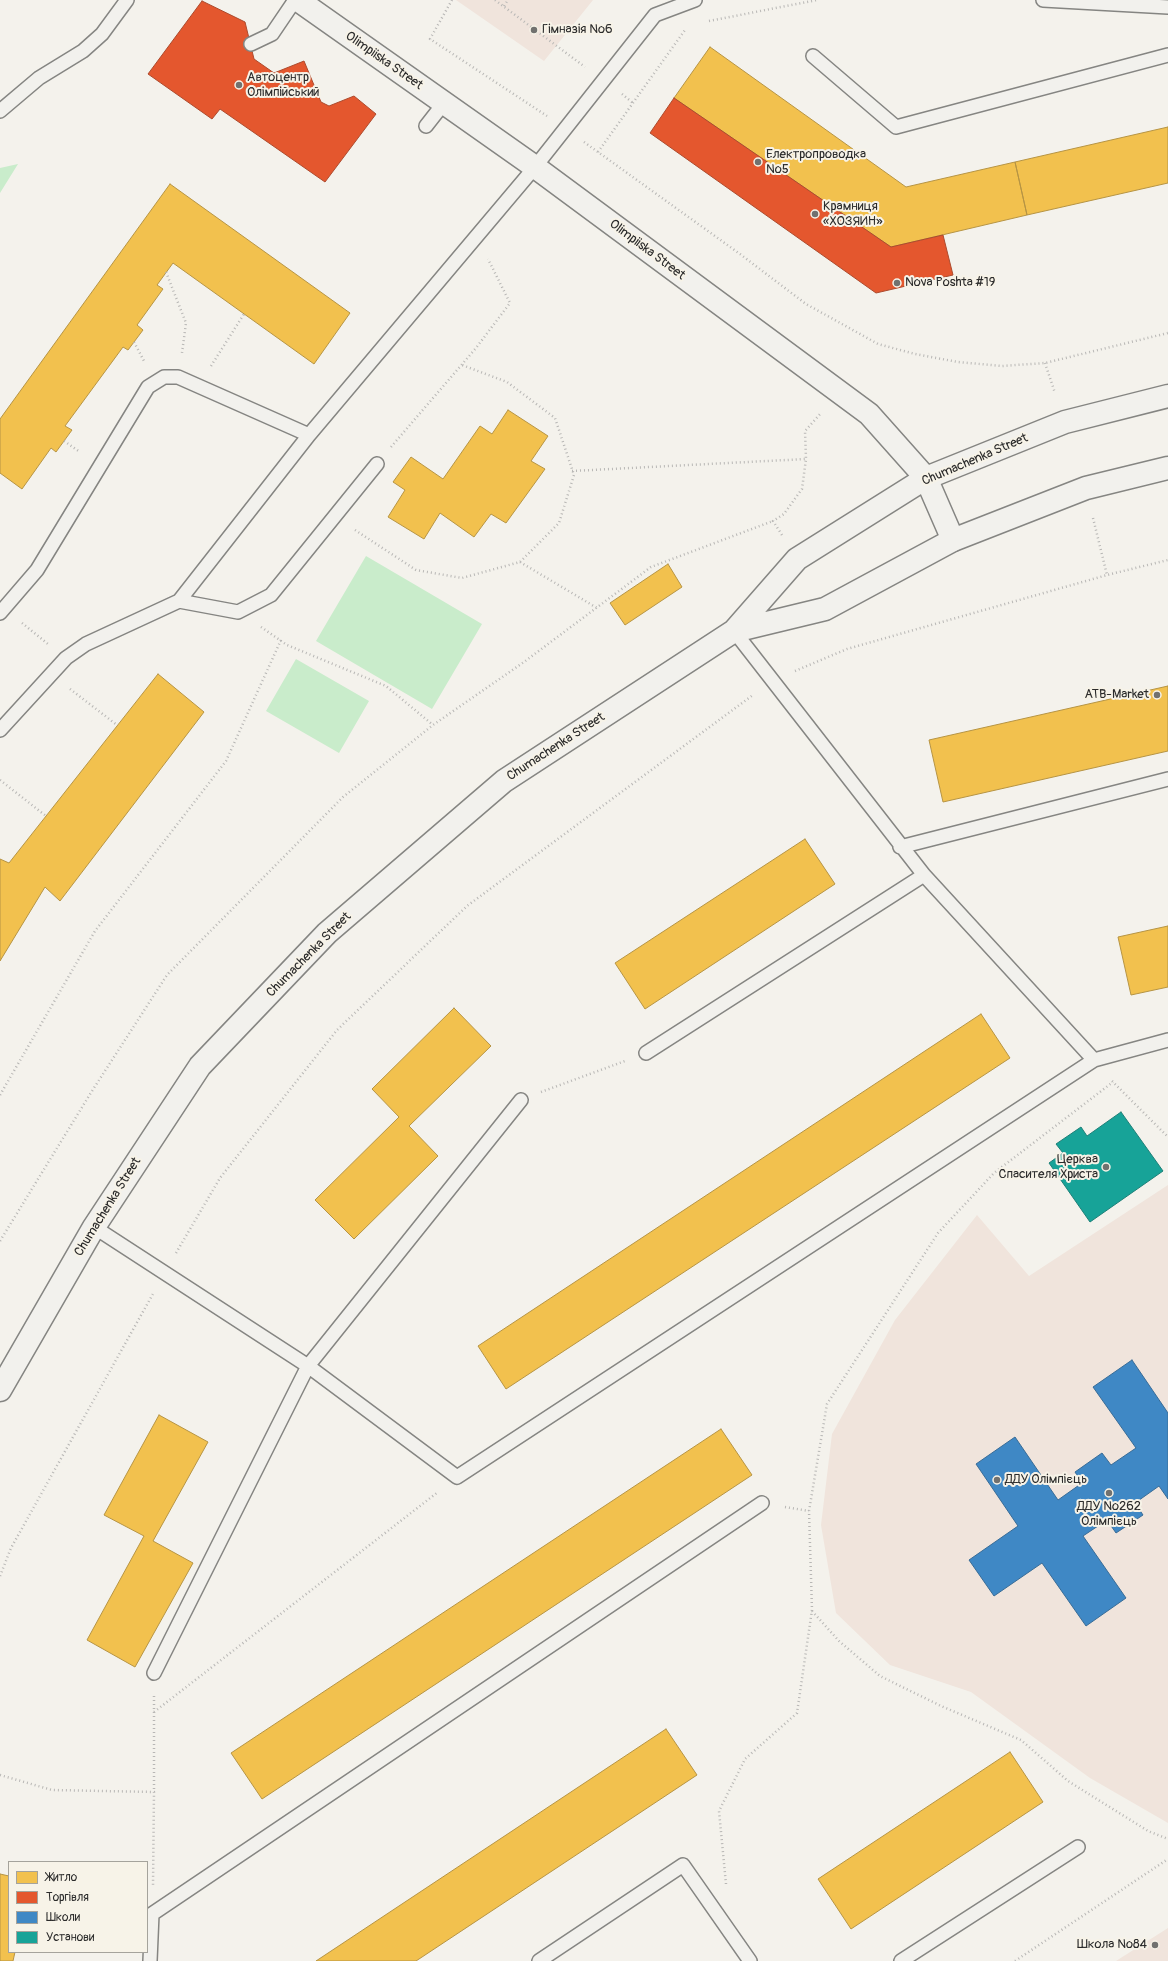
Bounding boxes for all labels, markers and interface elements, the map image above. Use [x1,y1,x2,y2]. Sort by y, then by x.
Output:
place label: Гімназія №6 [542,22,612,38]
marker: Гімназія №6 [529,25,539,35]
street label: Olimpiiska Street [342,29,426,93]
place label: Автоцентр Олімпійський [247,70,319,101]
marker: Автоцентр Олімпійський [234,80,244,90]
place label: Електропроводка №5 [766,147,866,178]
marker: Електропроводка №5 [753,157,763,167]
place label: Крамниця «ХОЗЯИН» [823,199,883,230]
marker: Крамниця «ХОЗЯИН» [810,209,820,219]
street label: Olimpiiska Street [606,216,688,284]
place label: Nova Poshta #19 [905,275,996,291]
marker: Nova Poshta #19 [892,278,902,288]
street label: Chumachenka Street [920,431,1030,489]
place label: ATB-Market [1084,687,1149,703]
marker: ATB-Market [1152,690,1162,700]
street label: Chumachenka Street [504,710,608,784]
street label: Chumachenka Street [263,909,355,1001]
place label: Церква Спасителя Христа [998,1152,1098,1183]
street label: Chumachenka Street [71,1155,145,1259]
marker: Церква Спасителя Христа [1101,1162,1111,1172]
place label: ДДУ Олімпієць [1005,1472,1087,1488]
marker: ДДУ Олімпієць [992,1475,1002,1485]
marker: ДДУ №262 Олімпієць [1104,1488,1114,1498]
place label: ДДУ №262 Олімпієць [1077,1499,1141,1530]
legend [8,1861,148,1953]
text: Житло [46,1870,77,1885]
text: Торгівля [46,1890,89,1905]
text: Школи [46,1910,80,1925]
text: Установи [46,1930,94,1945]
place label: Школа №84 [1077,1937,1147,1953]
marker: Школа №84 [1150,1940,1160,1950]

